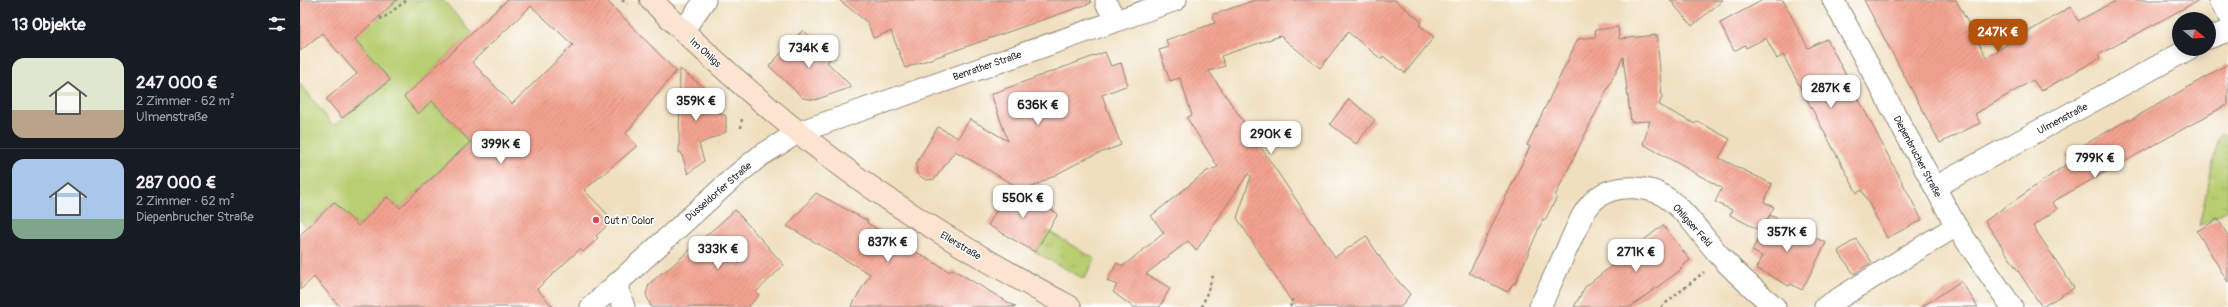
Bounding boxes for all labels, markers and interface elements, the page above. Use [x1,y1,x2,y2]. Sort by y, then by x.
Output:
north arrow [2172,12,2216,56]
map controls [2172,12,2216,56]
icon: filters [266,13,288,35]
text: 13 Objekte [12,14,86,35]
pin: 247K € [1965,19,2031,53]
text: 247K € [1978,24,2018,40]
street label: Im Ohligs [687,35,724,70]
pin: 734K € [776,35,842,69]
text: 734K € [789,40,829,56]
street label: Benrather Straße [951,49,1023,83]
text: 247 000 € [136,72,218,93]
icon: home [44,74,92,122]
pin: 287K € [1798,75,1864,109]
text: 287K € [1811,80,1851,96]
pin: 359K € [663,88,729,122]
pin: 636K € [1005,92,1071,126]
text: 2 Zimmer · 62 m² [136,93,235,109]
text: 359K € [676,93,716,109]
text: 636K € [1017,97,1059,113]
street label: Ulmenstraße [2035,101,2090,137]
text: Ulmenstraße [136,109,208,125]
street label: Diepenbrucher Straße [1891,114,1944,199]
pin: 290K € [1238,121,1304,155]
text: 290K € [1250,126,1292,142]
pin: 399K € [468,131,534,165]
text: 399K € [481,136,521,152]
pin: 799K € [2062,145,2128,179]
text: 799K € [2075,150,2115,166]
street label: Düsseldorfer Straße [683,160,754,224]
text: 287 000 € [136,172,217,193]
icon: home [44,175,92,223]
pin: 550K € [990,185,1056,219]
text: 550K € [1002,190,1044,206]
text: 2 Zimmer · 62 m² [136,193,235,209]
street label: Ohligser Feld [1670,202,1715,250]
text: Diepenbrucher Straße [136,209,254,225]
marker: Cut n' Color [591,215,601,225]
place label: Cut n' Color [604,215,654,227]
pin: 357K € [1754,219,1820,253]
text: 357K € [1767,224,1807,240]
pin: 837K € [855,229,921,263]
street label: Ellerstraße [938,229,983,263]
text: 837K € [868,234,908,250]
pin: 333K € [685,236,751,270]
pin: 271K € [1603,239,1669,273]
text: 333K € [697,241,739,257]
text: 271K € [1617,244,1655,260]

